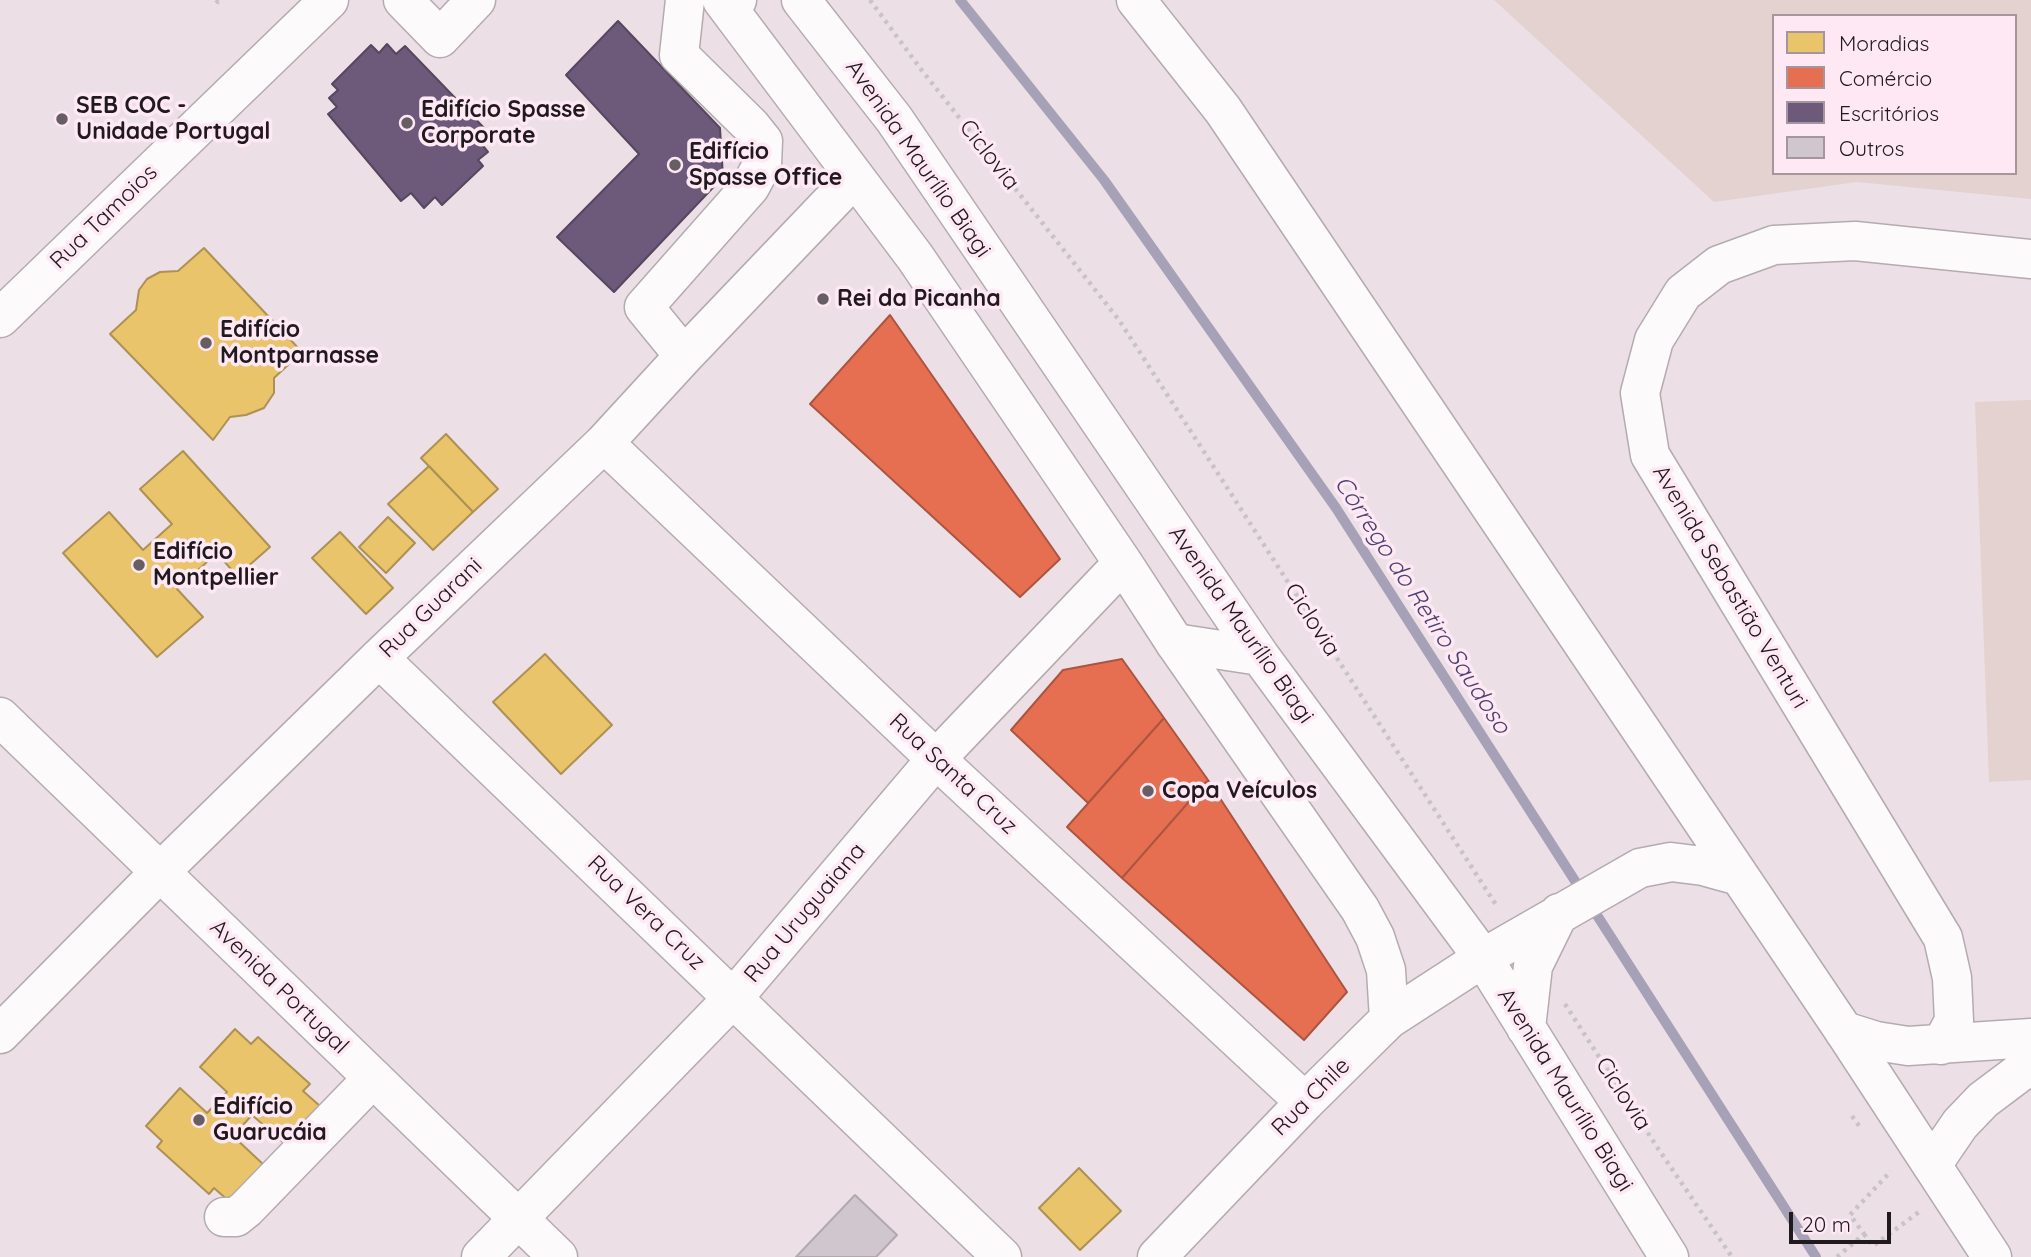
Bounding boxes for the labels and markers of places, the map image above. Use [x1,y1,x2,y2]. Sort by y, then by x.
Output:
place label: SEB COC - Unidade Portugal [76,92,271,146]
place label: Edifício Spasse Corporate [421,96,586,150]
marker: SEB COC - Unidade Portugal [54,111,70,127]
marker: Edifício Spasse Corporate [399,115,415,131]
place label: Edifício Spasse Office [689,138,842,192]
marker: Edifício Spasse Office [667,157,683,173]
place label: Rei da Picanha [837,285,1001,313]
marker: Rei da Picanha [815,291,831,307]
place label: Edifício Montparnasse [220,316,379,370]
marker: Edifício Montparnasse [198,335,214,351]
place label: Edifício Montpellier [153,538,279,592]
marker: Edifício Montpellier [131,557,147,573]
place label: Copa Veículos [1162,777,1317,805]
marker: Copa Veículos [1140,783,1156,799]
place label: Edifício Guarucáia [213,1093,327,1147]
marker: Edifício Guarucáia [191,1112,207,1128]

